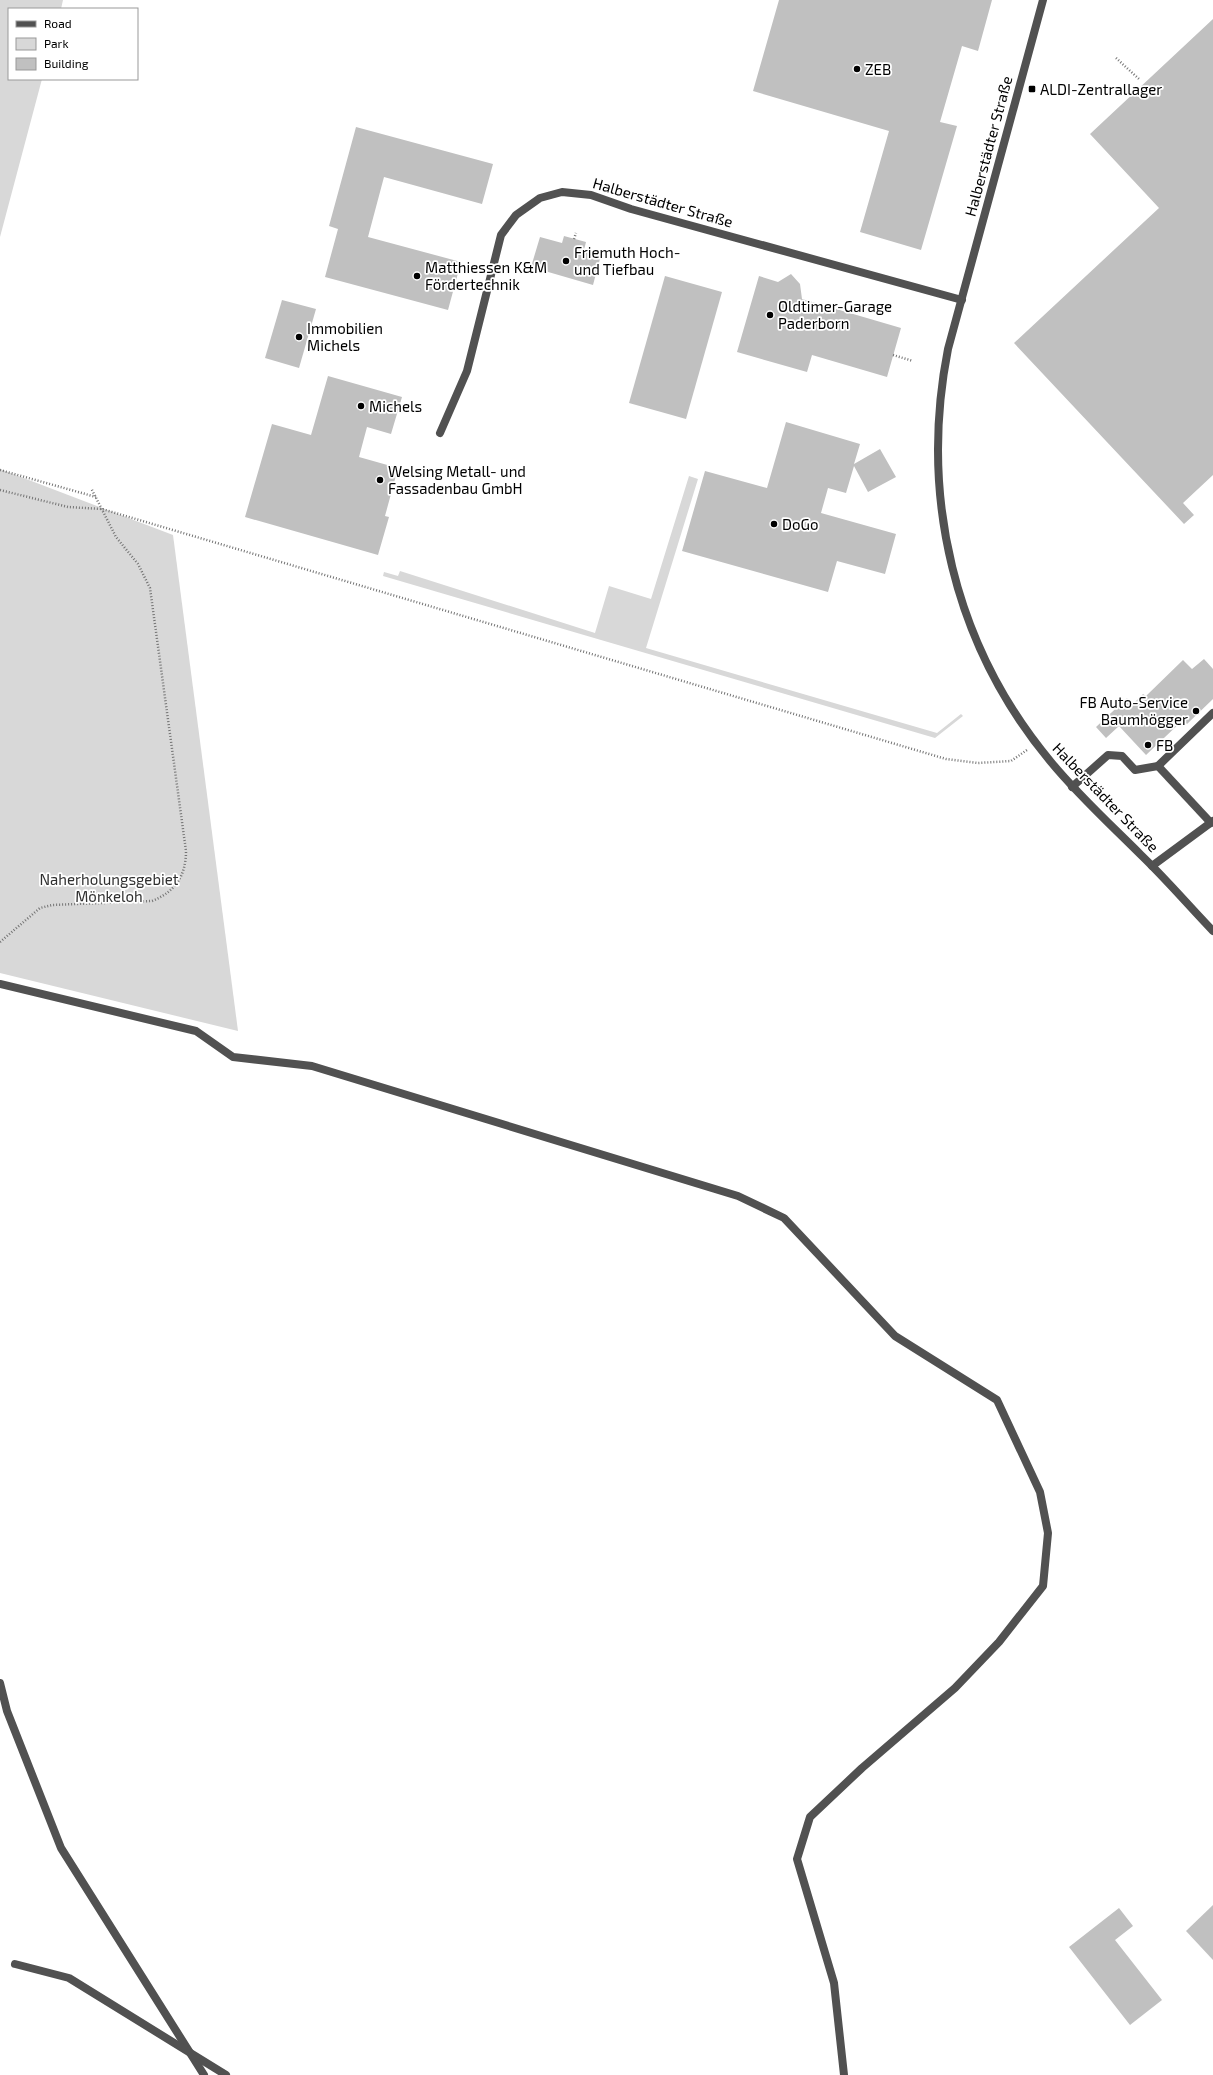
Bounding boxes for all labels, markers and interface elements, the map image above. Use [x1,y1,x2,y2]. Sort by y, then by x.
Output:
legend [8,8,138,80]
text: Road [44,16,72,30]
text: Park [44,36,69,50]
text: Building [44,56,89,70]
place label: ZEB [865,60,891,78]
marker: ZEB [852,64,862,74]
street label: Halberstädter Straße [961,74,1015,218]
place label: ALDI-Zentrallager [1040,80,1162,98]
marker: ALDI-Zentrallager [1027,84,1037,94]
street label: Halberstädter Straße [591,173,735,231]
place label: Friemuth Hoch- und Tiefbau [574,243,680,278]
marker: Friemuth Hoch- und Tiefbau [561,256,571,266]
place label: Matthiessen K&M Fördertechnik [425,258,547,293]
marker: Matthiessen K&M Fördertechnik [412,271,422,281]
place label: Oldtimer-Garage Paderborn [778,297,892,332]
marker: Oldtimer-Garage Paderborn [765,310,775,320]
place label: Immobilien Michels [307,319,383,354]
marker: Immobilien Michels [294,332,304,342]
place label: Michels [369,397,422,415]
marker: Michels [356,401,366,411]
place label: Welsing Metall- und Fassadenbau GmbH [388,462,526,497]
marker: Welsing Metall- und Fassadenbau GmbH [375,475,385,485]
place label: DoGo [782,515,818,533]
marker: DoGo [769,519,779,529]
place label: FB Auto-Service Baumhögger [1080,693,1188,728]
marker: FB Auto-Service Baumhögger [1191,706,1201,716]
place label: FB [1156,736,1173,754]
street label: Halberstädter Straße [1049,739,1163,855]
marker: FB [1143,740,1153,750]
park label: Naherholungsgebiet Mönkeloh [40,870,179,905]

